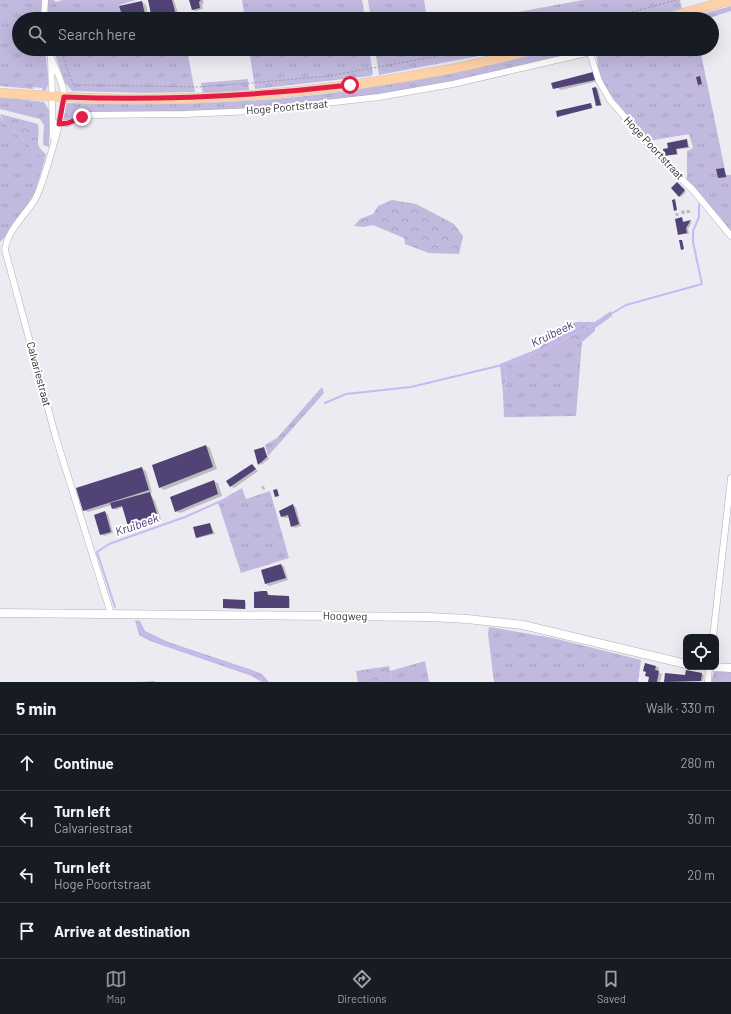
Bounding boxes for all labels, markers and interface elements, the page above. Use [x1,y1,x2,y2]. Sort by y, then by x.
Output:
search box [12,12,719,56]
icon: search [26,23,48,45]
text: Search here [58,25,136,43]
route start [341,76,359,94]
street label: Hoge Poortstraat [246,96,328,117]
route end [73,108,91,126]
street label: Hoge Poortstraat [622,113,687,182]
water label: Kruibeek [528,317,575,349]
street label: Calvariestraat [25,340,54,408]
water label: Kruibeek [113,510,160,538]
street label: Hoogweg [323,609,368,622]
map controls [683,634,719,670]
button: locate [683,634,719,670]
text: 5 min [16,698,56,718]
text: Walk · 330 m [646,700,715,716]
icon: ahead [16,752,38,774]
text: Continue [54,754,114,772]
text: 280 m [681,755,715,771]
text: Turn left [54,802,110,820]
icon: left [16,808,38,830]
text: 30 m [688,811,715,827]
text: Calvariestraat [54,820,133,836]
text: Turn left [54,858,110,876]
icon: left [16,864,38,886]
text: 20 m [687,867,715,883]
text: Hoge Poortstraat [54,876,151,892]
icon: arrive [16,920,38,942]
text: Arrive at destination [54,922,190,940]
tab: Map [105,968,127,1005]
tab: Directions [337,968,387,1005]
tab: Saved [597,968,626,1005]

